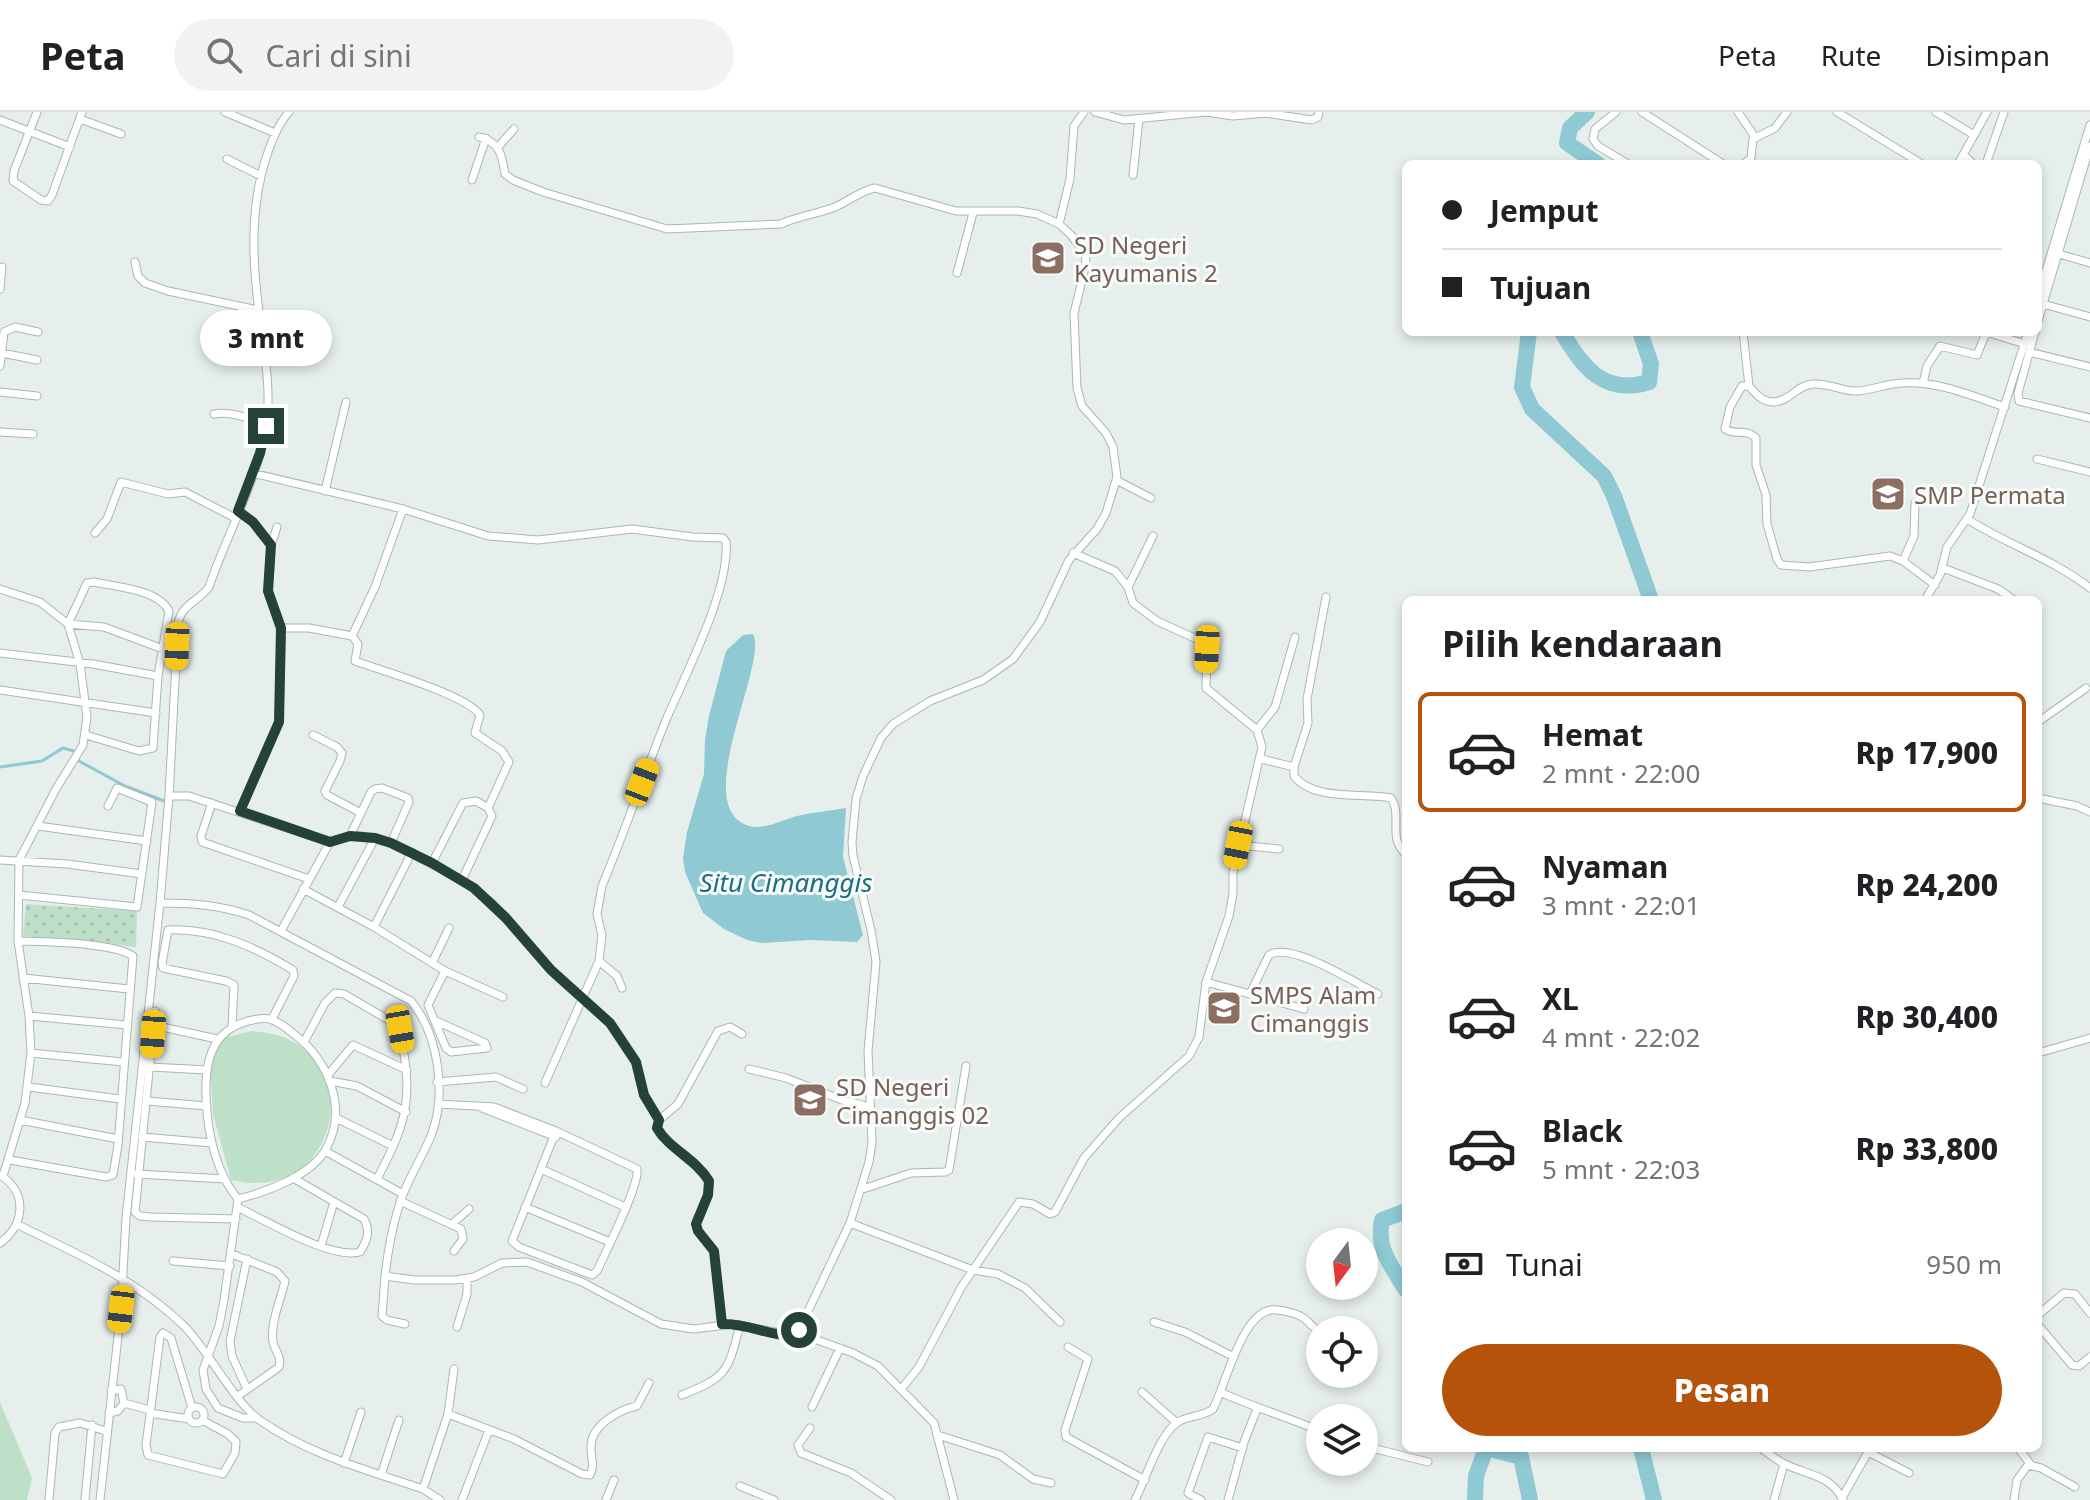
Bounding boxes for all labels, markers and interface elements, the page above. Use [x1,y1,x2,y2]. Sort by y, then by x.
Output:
search box [174,19,734,91]
text: Peta [40,29,126,81]
icon: search [202,33,246,77]
text: Cari di sini [266,35,412,76]
text: Peta [1718,36,1777,74]
text: Rute [1821,36,1881,74]
text: Disimpan [1925,36,2050,74]
text: Jemput [1490,190,1599,231]
place label: SD Negeri Kayumanis 2 [1074,228,1218,289]
school or university icon: SD Negeri Kayumanis 2 [1029,239,1067,277]
text: Tujuan [1490,267,1591,308]
callout: 3 mnt [200,310,332,366]
text: 3 mnt [228,320,304,356]
route end [248,408,284,444]
school or university icon: SMP Permata [1869,475,1907,513]
place label: SMP Permata [1914,478,2066,511]
text: Pilih kendaraan [1442,619,1723,668]
car [164,622,190,670]
car [1194,624,1220,674]
text: Hemat [1542,714,1643,755]
icon: car [1446,716,1518,788]
text: Rp 17,900 [1856,732,1998,773]
car [622,755,662,809]
text: 2 mnt · 22:00 [1542,755,1700,791]
car [1222,819,1254,871]
text: Nyaman [1542,846,1668,887]
icon: car [1446,848,1518,920]
water label: Situ Cimanggis [700,864,872,900]
text: Rp 24,200 [1856,864,1998,905]
text: 3 mnt · 22:01 [1542,887,1700,923]
place label: SMPS Alam Cimanggis [1250,978,1376,1039]
text: XL [1542,978,1579,1019]
icon: car [1446,980,1518,1052]
school or university icon: SMPS Alam Cimanggis [1205,989,1243,1027]
text: Rp 30,400 [1856,996,1998,1037]
car [384,1003,416,1055]
car [139,1009,167,1059]
text: 4 mnt · 22:02 [1542,1019,1700,1055]
place label: SD Negeri Cimanggis 02 [836,1070,989,1131]
school or university icon: SD Negeri Cimanggis 02 [791,1081,829,1119]
text: Black [1542,1110,1623,1151]
icon: car [1446,1112,1518,1184]
text: Rp 33,800 [1856,1128,1998,1169]
text: 5 mnt · 22:03 [1542,1151,1700,1187]
north arrow [1306,1228,1378,1300]
map controls [1306,1228,1378,1476]
icon: cash [1442,1242,1486,1286]
text: Tunai [1506,1244,1583,1285]
text: 950 m [1926,1246,2002,1282]
car [106,1284,136,1334]
route start [781,1312,817,1348]
button: locate [1306,1316,1378,1388]
button: Pesan [1442,1344,2002,1436]
button: layers [1306,1404,1378,1476]

